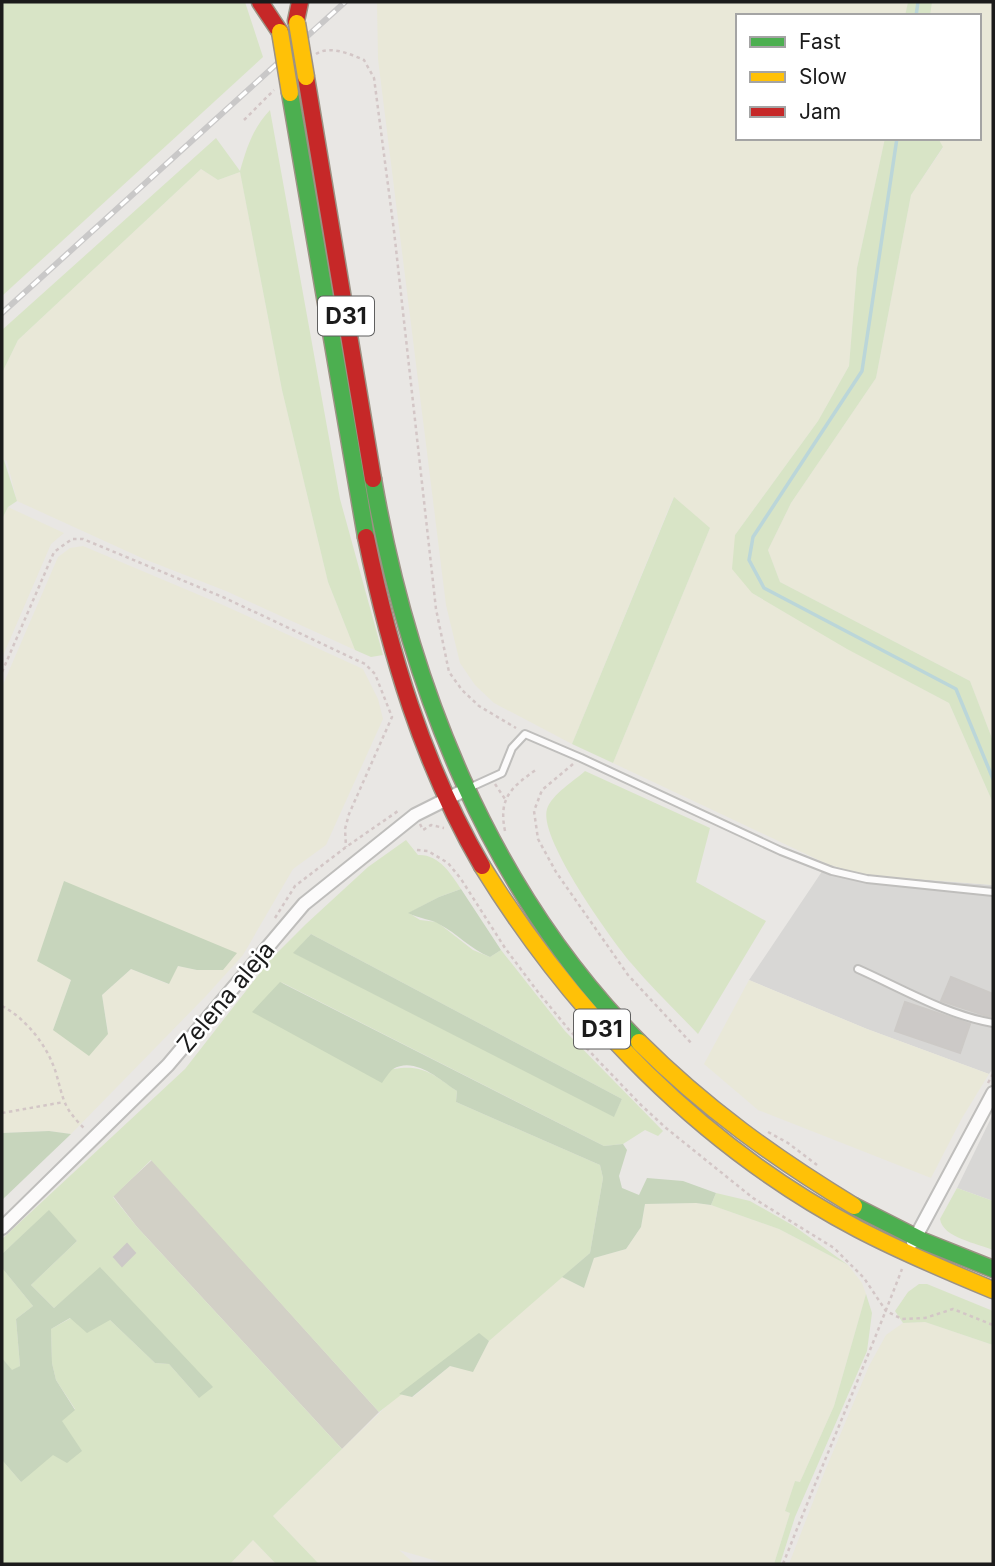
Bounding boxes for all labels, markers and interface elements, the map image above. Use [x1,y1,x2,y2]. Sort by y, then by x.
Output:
legend [736,14,981,140]
text: Fast [799,29,841,54]
text: Slow [799,64,847,89]
text: Jam [799,99,841,124]
road number: D31 [318,296,374,336]
street label: Zelena aleja [171,935,280,1058]
road number: D31 [574,1010,630,1048]

